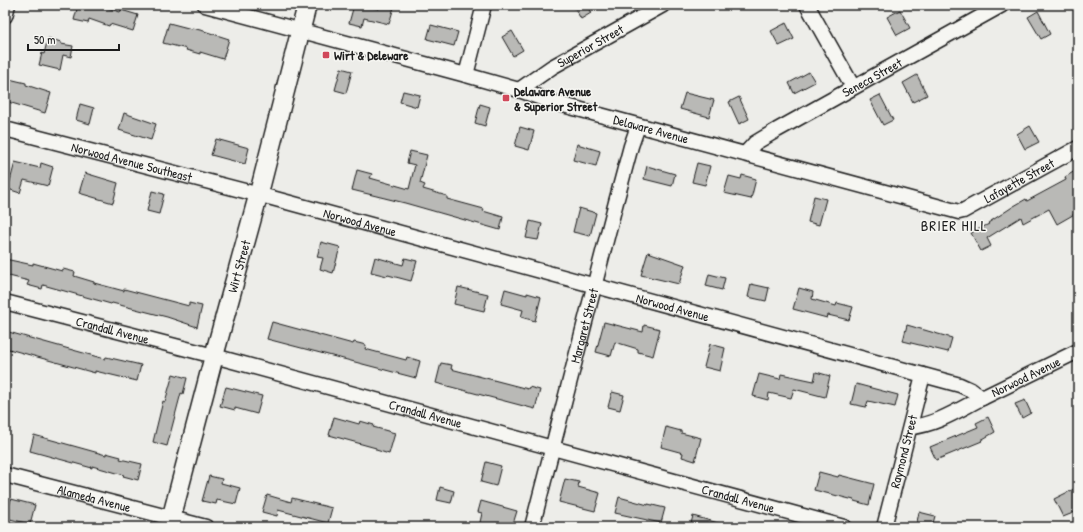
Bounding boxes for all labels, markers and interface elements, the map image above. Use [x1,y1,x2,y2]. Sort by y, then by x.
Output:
street label: Superior Street [554,20,627,71]
scale bar [28,26,119,52]
text: 50 m [34,31,55,48]
place label: Wirt & Deleware [334,46,409,64]
marker: Wirt & Deleware [321,50,331,60]
street label: Seneca Street [839,53,905,101]
place label: Delaware Avenue & Superior Street [514,82,598,116]
marker: Delaware Avenue & Superior Street [501,93,511,103]
street label: Delaware Avenue [611,110,691,148]
street label: Norwood Avenue Southeast [70,138,195,186]
street label: Lafayette Street [981,153,1058,207]
street label: Norwood Avenue [322,203,398,240]
district label: BRIER HILL [921,215,987,236]
street label: Wirt Street [223,237,255,294]
street label: Margaret Street [566,286,603,365]
street label: Norwood Avenue [634,288,711,325]
street label: Crandall Avenue [74,312,151,348]
street label: Norwood Avenue [988,352,1063,401]
street label: Crandall Avenue [387,395,464,432]
street label: Raymond Street [885,412,922,490]
street label: Alameda Avenue [55,480,133,516]
street label: Crandall Avenue [700,480,777,517]

